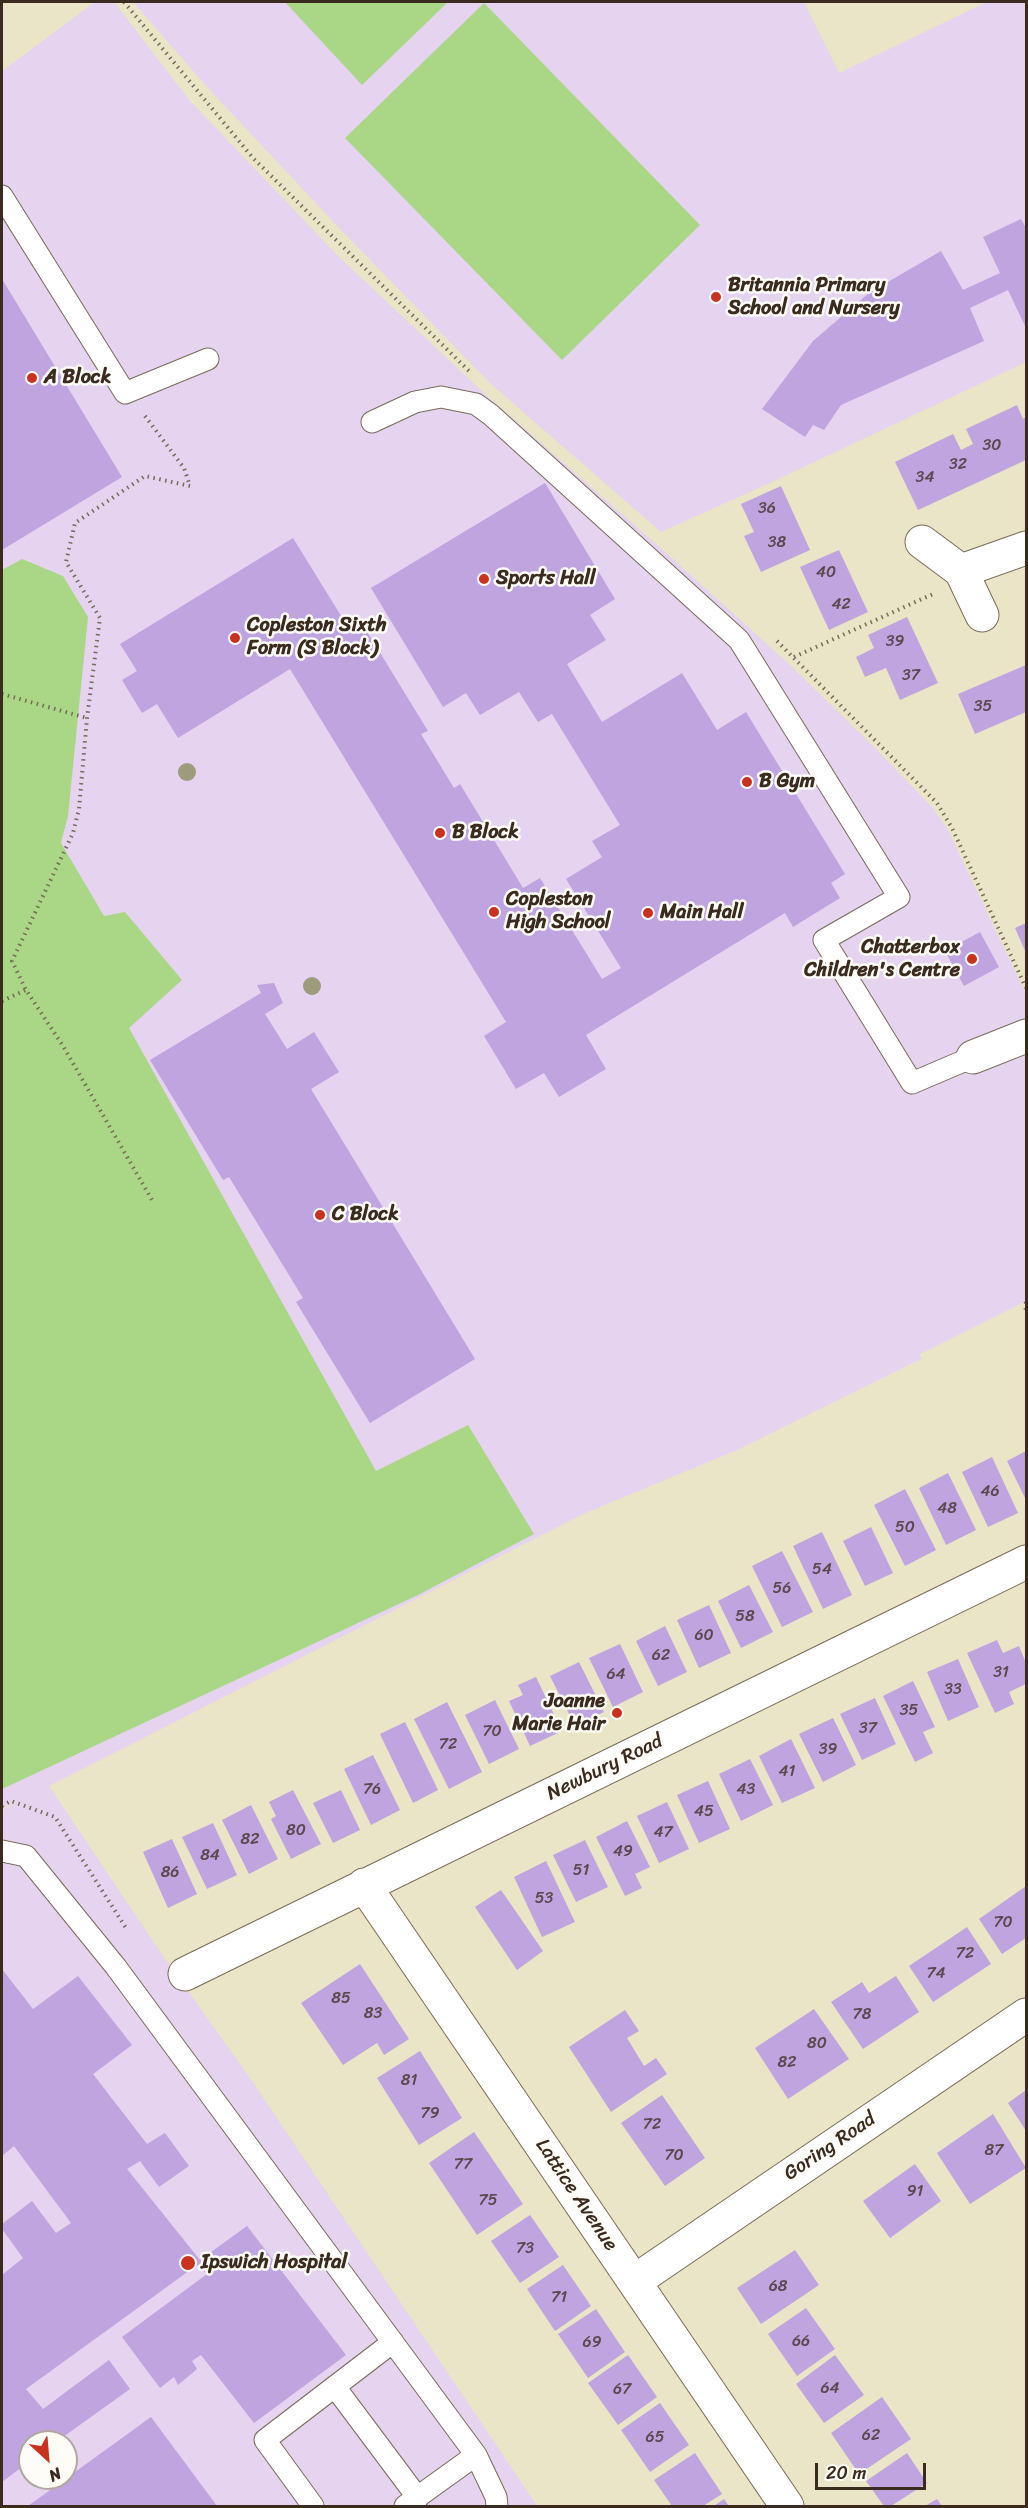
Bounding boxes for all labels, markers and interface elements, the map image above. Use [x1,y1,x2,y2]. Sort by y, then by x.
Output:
place label: Britannia Primary School and Nursery [728,274,900,321]
marker: Britannia Primary School and Nursery [709,290,723,304]
place label: A Block [44,366,111,390]
marker: A Block [25,371,39,385]
house number: 30 [983,436,1001,456]
house number: 32 [949,455,967,475]
house number: 34 [916,468,934,488]
house number: 36 [758,499,776,519]
house number: 38 [768,533,786,553]
house number: 40 [816,563,836,583]
place label: Sports Hall [496,567,596,591]
marker: Sports Hall [477,572,491,586]
house number: 42 [831,595,851,615]
place label: Copleston Sixth Form (S Block) [247,614,387,661]
marker: Copleston Sixth Form (S Block) [228,631,242,645]
house number: 39 [886,632,904,652]
house number: 37 [902,666,920,686]
house number: 35 [974,697,992,717]
place label: B Gym [759,770,815,794]
marker: B Gym [740,775,754,789]
place label: B Block [452,821,519,845]
marker: B Block [433,826,447,840]
place label: Copleston High School [506,888,610,935]
place label: Main Hall [660,901,743,925]
marker: Copleston High School [487,905,501,919]
marker: Main Hall [641,906,655,920]
place label: Chatterbox Children's Centre [804,936,960,983]
marker: Chatterbox Children's Centre [965,952,979,966]
place label: C Block [332,1203,399,1227]
marker: C Block [313,1208,327,1222]
house number: 46 [980,1482,1000,1502]
house number: 48 [937,1499,957,1519]
house number: 50 [895,1518,915,1538]
house number: 54 [812,1560,832,1580]
house number: 56 [773,1579,791,1599]
house number: 58 [735,1607,755,1627]
house number: 60 [694,1626,714,1646]
house number: 62 [652,1646,670,1666]
house number: 31 [993,1663,1009,1683]
house number: 64 [606,1665,626,1685]
house number: 33 [944,1680,962,1700]
place label: Joanne Marie Hair [512,1690,605,1737]
house number: 35 [900,1701,918,1721]
marker: Joanne Marie Hair [610,1706,624,1720]
house number: 37 [859,1719,877,1739]
house number: 70 [482,1722,502,1742]
street label: Newbury Road [543,1730,667,1806]
house number: 72 [439,1735,457,1755]
house number: 39 [819,1740,837,1760]
house number: 41 [779,1762,795,1782]
house number: 76 [363,1780,381,1800]
house number: 43 [737,1780,755,1800]
house number: 45 [694,1802,714,1822]
house number: 80 [286,1821,306,1841]
house number: 47 [653,1823,673,1843]
house number: 82 [241,1830,259,1850]
house number: 49 [613,1842,633,1862]
house number: 84 [200,1846,220,1866]
house number: 51 [573,1861,589,1881]
house number: 86 [161,1863,179,1883]
house number: 53 [535,1889,553,1909]
house number: 70 [993,1913,1013,1933]
house number: 72 [956,1944,974,1964]
house number: 74 [926,1964,946,1984]
house number: 85 [331,1989,351,2009]
house number: 83 [364,2004,382,2024]
house number: 78 [853,2005,871,2025]
house number: 80 [807,2034,827,2054]
house number: 82 [778,2053,796,2073]
house number: 81 [401,2071,417,2091]
house number: 79 [421,2104,439,2124]
street label: Goring Road [780,2108,880,2186]
house number: 72 [643,2115,661,2135]
street label: Lattice Avenue [530,2134,622,2256]
house number: 87 [985,2141,1003,2161]
house number: 70 [664,2146,684,2166]
house number: 77 [454,2155,472,2175]
house number: 91 [907,2182,923,2202]
house number: 75 [479,2191,497,2211]
house number: 73 [516,2239,534,2259]
place label: Ipswich Hospital [201,2251,347,2275]
marker: Ipswich Hospital [179,2254,197,2272]
house number: 68 [769,2277,787,2297]
house number: 71 [551,2288,567,2308]
house number: 66 [792,2332,810,2352]
house number: 69 [583,2333,601,2353]
house number: 64 [820,2379,840,2399]
house number: 67 [613,2380,631,2400]
house number: 62 [862,2426,880,2446]
house number: 65 [646,2428,664,2448]
north arrow [18,2430,78,2490]
scale bar [818,2451,929,2489]
text: 20 m [826,2457,866,2489]
text: N [44,2459,67,2490]

